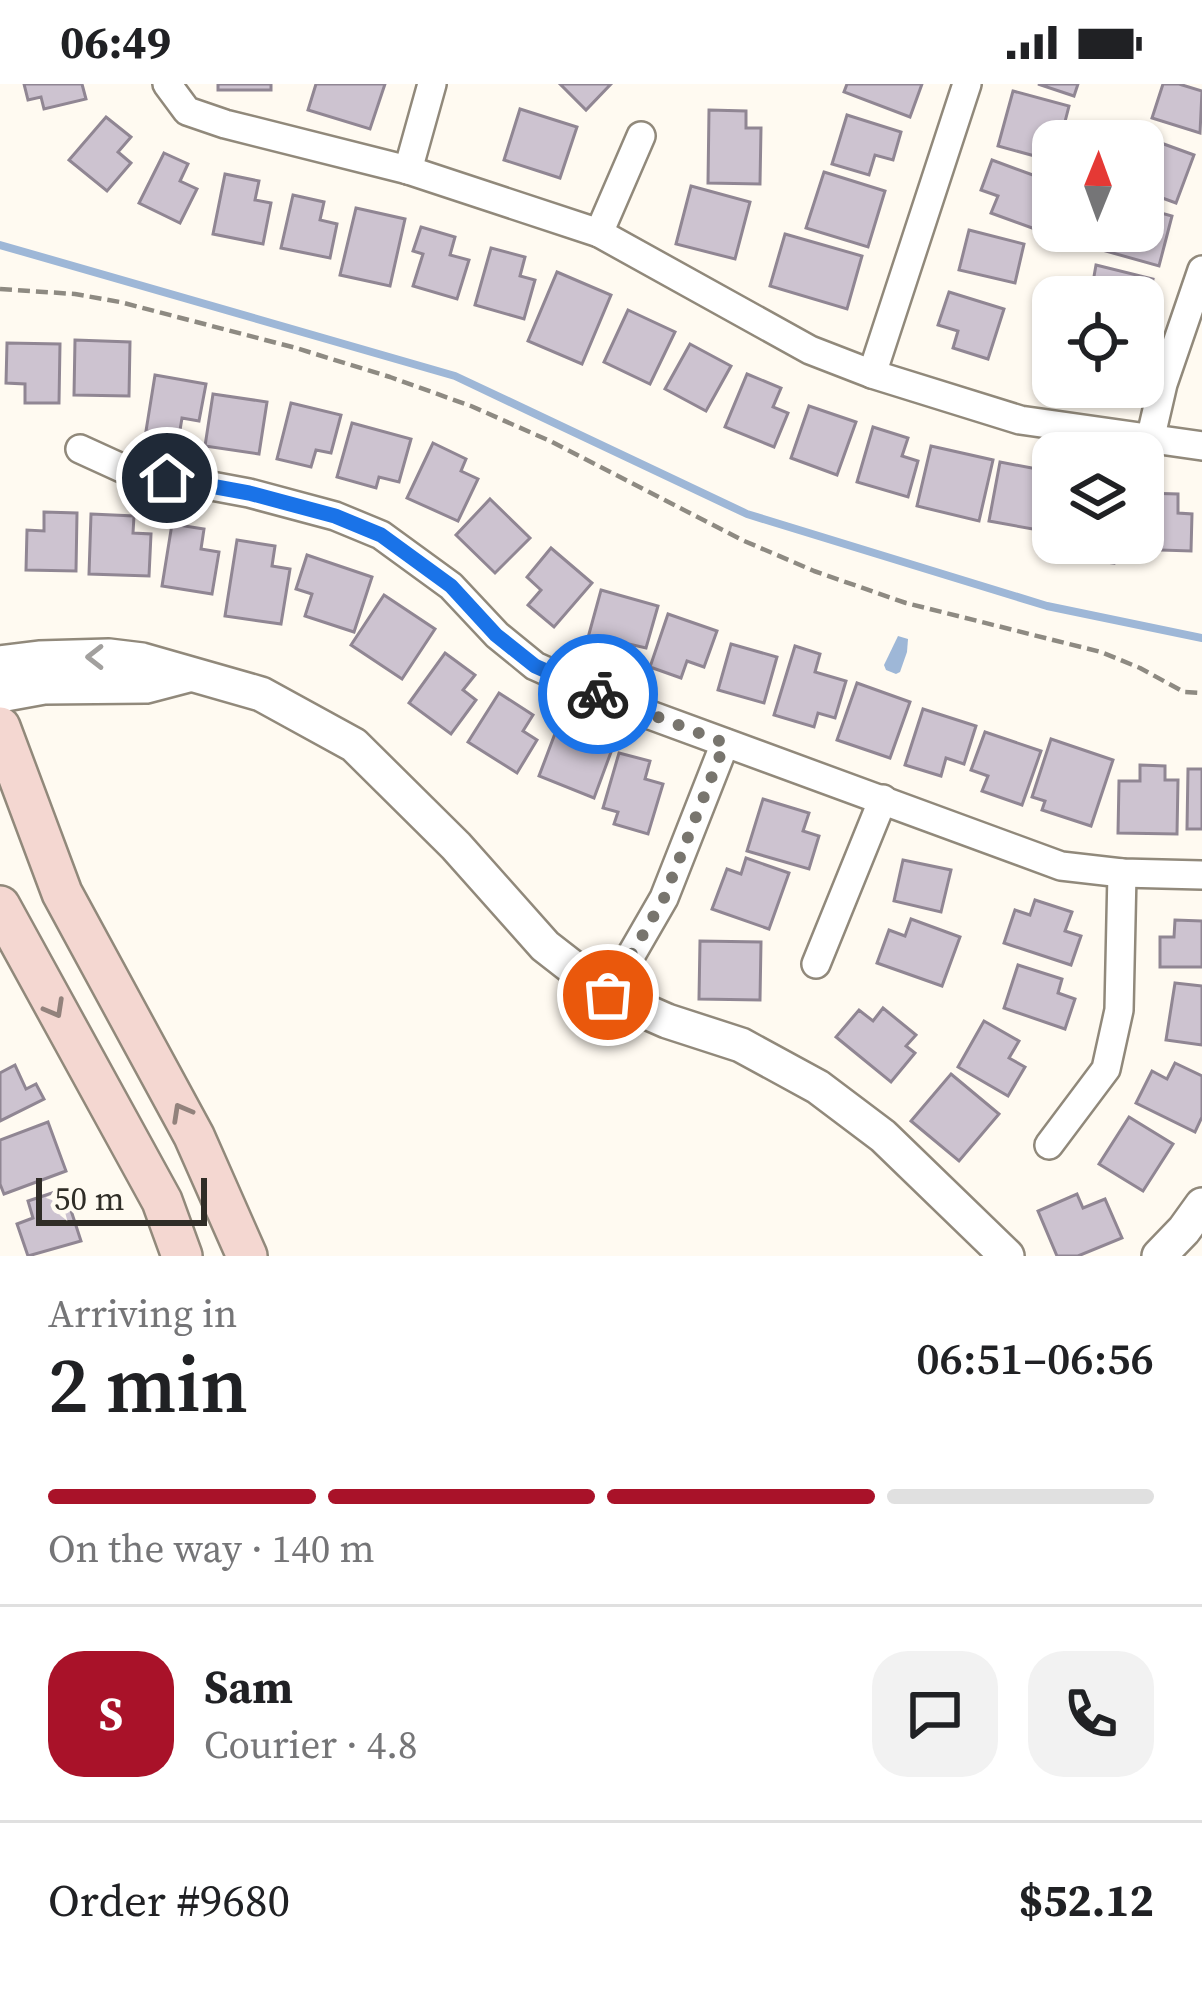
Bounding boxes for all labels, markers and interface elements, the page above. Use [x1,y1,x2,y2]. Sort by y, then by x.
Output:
text: 06:49 [60,11,171,73]
north arrow [1032,120,1164,252]
map controls [1032,120,1164,564]
button: locate [1032,276,1164,408]
pin [116,427,218,529]
button: layers [1032,432,1164,564]
icon: home [134,445,200,511]
courier [538,634,658,754]
one-way arrow [85,644,103,670]
icon: bike [565,661,631,727]
pin [557,944,659,1046]
icon: bag [575,962,641,1028]
one-way arrow [41,997,64,1018]
one-way arrow [172,1103,195,1124]
scale bar [36,1172,207,1225]
text: 50 m [54,1176,124,1221]
text: Arriving in [48,1287,237,1340]
text: 06:51–06:56 [916,1327,1154,1389]
text: 2 min [48,1331,248,1438]
text: On the way · 140 m [48,1522,375,1575]
button: chat [872,1651,998,1777]
button: phone [1028,1651,1154,1777]
text: Sam [204,1656,293,1718]
text: S [99,1683,123,1745]
text: Courier · 4.8 [204,1718,417,1771]
text: Order #9680 [48,1869,290,1931]
text: $52.12 [1019,1869,1154,1931]

